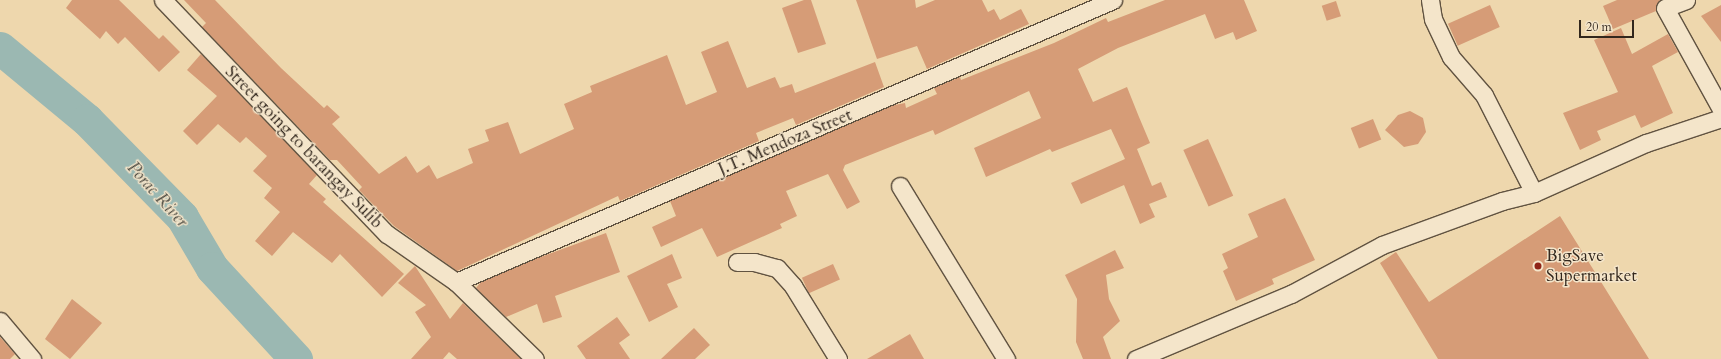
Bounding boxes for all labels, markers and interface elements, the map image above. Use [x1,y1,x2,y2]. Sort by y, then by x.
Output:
scale bar [1581,12,1636,38]
text: 20 m [1586,19,1612,35]
street label: Street going to barangay Sulib [221,61,387,233]
street label: J.T. Mendoza Street [715,105,855,179]
water label: Porac River [122,158,192,232]
place label: BigSave Supermarket [1546,246,1637,286]
marker: BigSave Supermarket [1533,261,1543,271]

